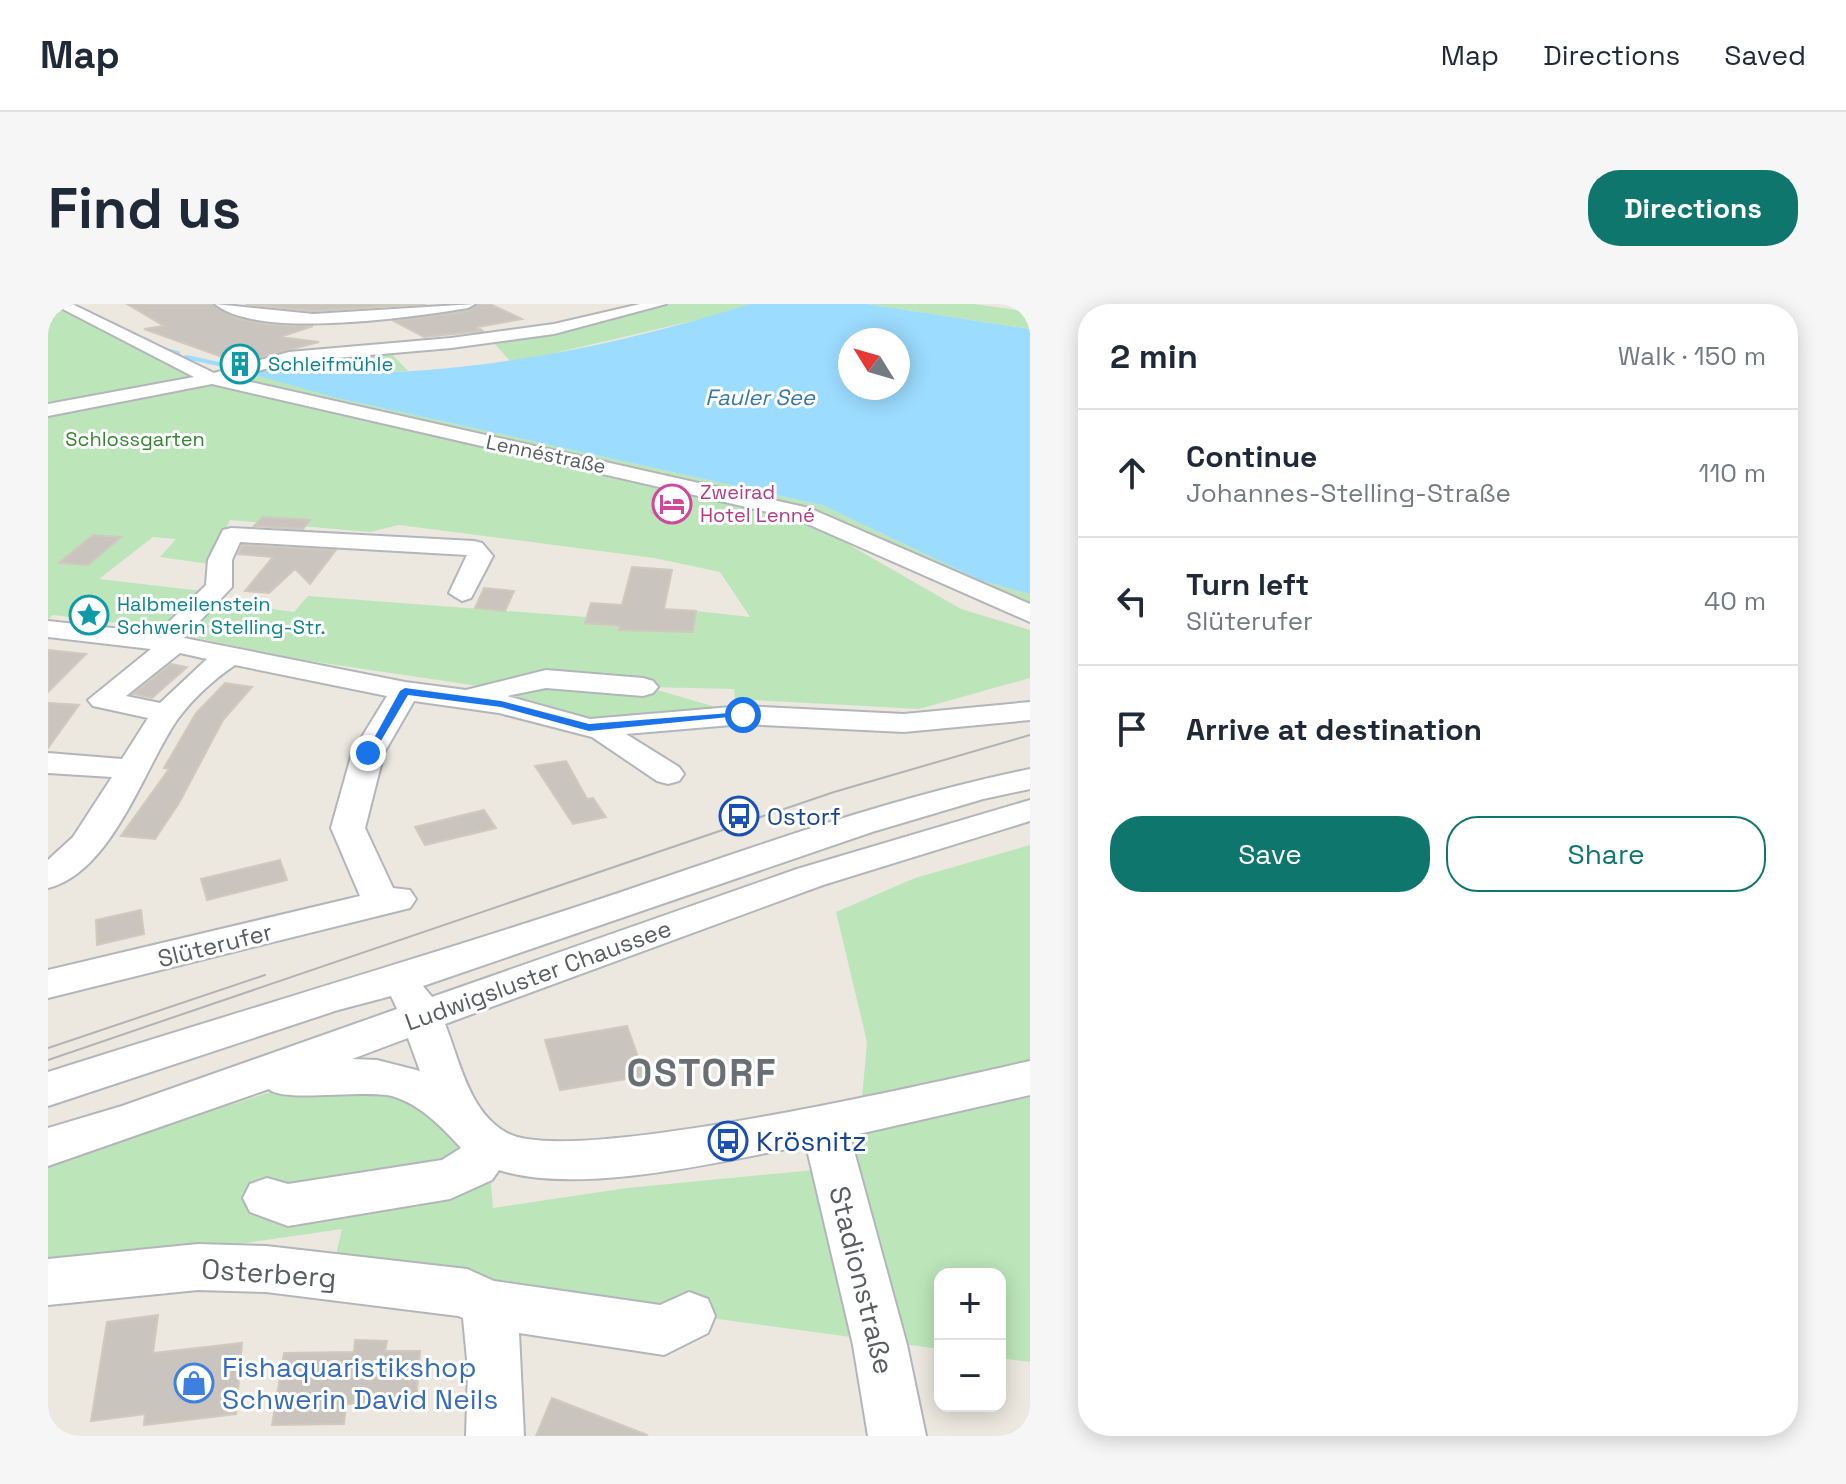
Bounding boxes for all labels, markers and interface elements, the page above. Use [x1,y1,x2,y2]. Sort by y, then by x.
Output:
text: Map [40,31,120,79]
text: Map [1441,37,1499,73]
text: Directions [1543,37,1680,73]
text: Saved [1724,37,1806,73]
button: Directions [1588,170,1798,246]
text: Find us [48,173,241,244]
north arrow [838,328,910,400]
text: 2 min [1110,335,1198,378]
text: Walk · 150 m [1618,339,1766,373]
building icon: Schleifmühle [219,343,261,385]
place label: Schleifmühle [268,351,393,377]
water label: Fauler See [705,383,816,411]
park label: Schlossgarten [65,426,205,452]
street label: Lennéstraße [484,429,608,479]
text: Continue [1186,437,1317,476]
icon: ahead [1110,451,1154,495]
text: 110 m [1699,456,1766,490]
text: Johannes-Stelling-Straße [1186,476,1511,510]
place label: Zweirad Hotel Lenné [700,479,815,528]
hotel icon: Zweirad Hotel Lenné [651,483,693,525]
text: Turn left [1186,565,1309,604]
icon: left [1110,579,1154,623]
text: 40 m [1704,584,1766,618]
place label: Halbmeilenstein Schwerin Stelling-Str. [117,591,326,640]
place icon: Halbmeilenstein Schwerin Stelling-Str. [68,594,110,636]
text: Slüterufer [1186,604,1313,638]
route start [725,697,761,733]
icon: arrive [1110,707,1154,751]
text: Arrive at destination [1186,710,1482,749]
route end [350,735,386,771]
bus stop icon: Ostorf [718,795,760,837]
place label: Ostorf [767,801,841,832]
button: Save [1110,816,1430,892]
button: Share [1446,816,1766,892]
street label: Ludwigsluster Chaussee [401,912,675,1038]
street label: Slüterufer [154,916,276,974]
district label: OSTORF [626,1049,778,1097]
bus stop icon: Krösnitz [707,1120,749,1162]
place label: Krösnitz [756,1123,867,1159]
street label: Stadionstraße [821,1182,903,1378]
street label: Osterberg [200,1250,338,1296]
map controls [934,1268,1006,1412]
button: + [934,1268,1006,1340]
button: − [934,1340,1006,1412]
place label: Fishaquaristikshop Schwerin David Neils [222,1349,498,1417]
shop icon: Fishaquaristikshop Schwerin David Neils [173,1362,215,1404]

